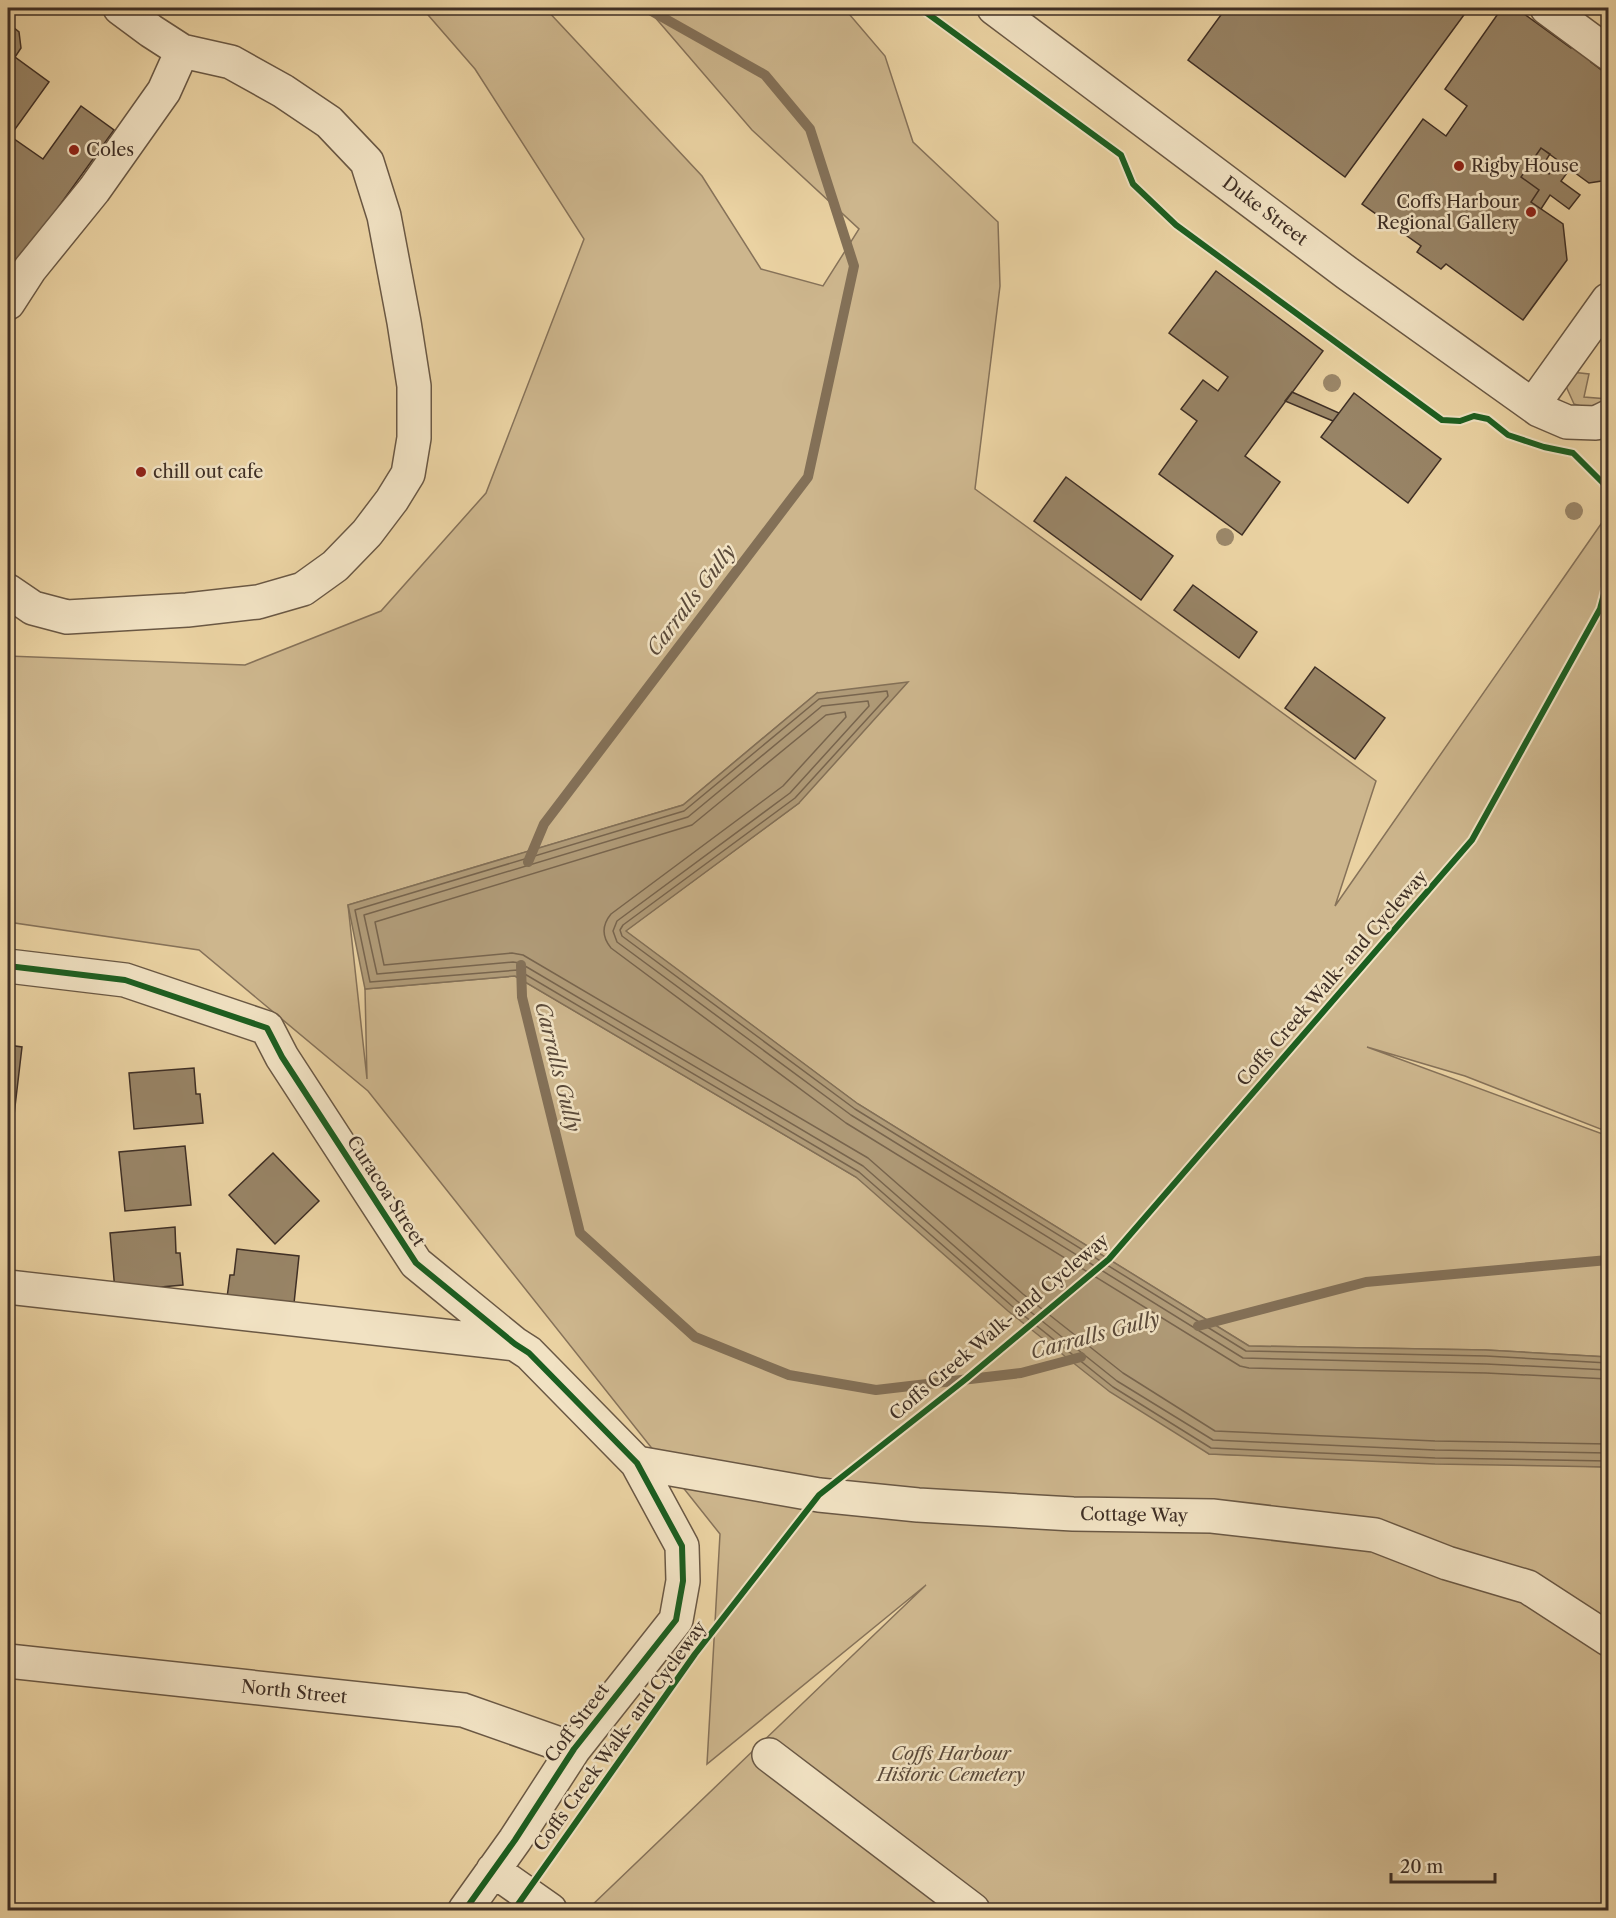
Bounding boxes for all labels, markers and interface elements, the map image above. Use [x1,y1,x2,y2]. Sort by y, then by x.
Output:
place label: Coles [86,139,134,161]
marker: Coles [67,143,81,157]
place label: Rigby House [1471,155,1579,177]
marker: Rigby House [1452,159,1466,173]
street label: Duke Street [1218,172,1313,251]
place label: Coffs Harbour Regional Gallery [1377,191,1520,234]
marker: Coffs Harbour Regional Gallery [1524,205,1538,219]
place label: chill out cafe [153,461,263,483]
marker: chill out cafe [134,465,148,479]
water label: Carralls Gully [641,540,741,660]
street label: Coffs Creek Walk- and Cycleway [1232,865,1432,1091]
water label: Carralls Gully [530,1000,586,1134]
street label: Curacoa Street [342,1132,430,1251]
street label: Coffs Creek Walk- and Cycleway [885,1228,1114,1425]
water label: Carralls Gully [1028,1306,1162,1364]
street label: Cottage Way [1080,1503,1189,1527]
street label: Coffs Creek Walk- and Cycleway [529,1616,711,1855]
street label: North Street [240,1675,349,1709]
street label: Coff Street [540,1679,614,1767]
park label: Coffs Harbour Historic Cemetery [875,1743,1025,1786]
scale bar [1391,1846,1494,1884]
text: 20 m [1400,1856,1444,1878]

